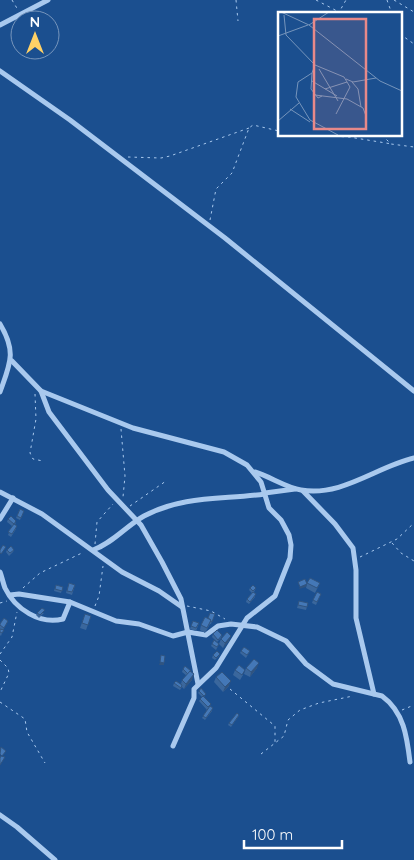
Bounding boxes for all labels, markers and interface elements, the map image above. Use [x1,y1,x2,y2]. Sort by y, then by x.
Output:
north arrow [10,10,60,60]
inset map [278,12,402,136]
text: N [30,13,40,31]
scale bar [244,818,342,850]
text: 100 m [252,825,293,844]

